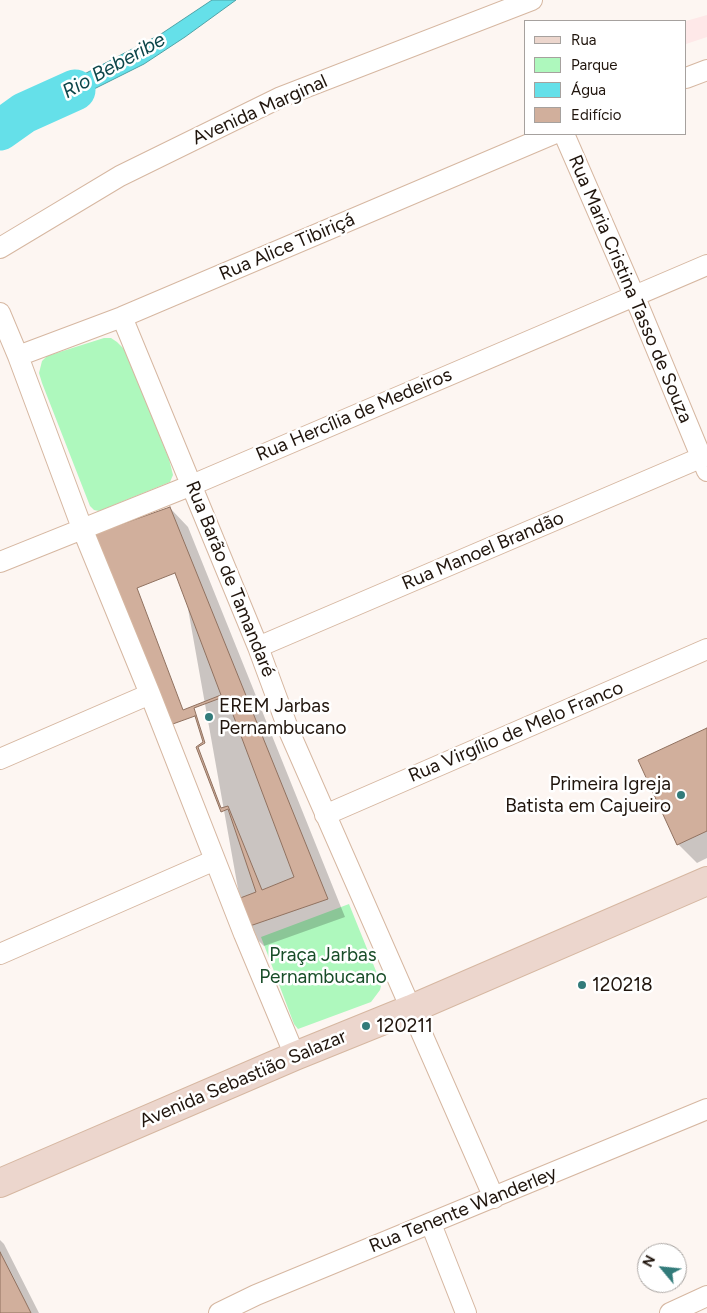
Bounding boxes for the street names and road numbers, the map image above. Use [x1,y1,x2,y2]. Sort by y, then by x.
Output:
street label: Avenida Marginal [189,70,331,150]
street label: Rua Maria Cristina Tasso de Souza [563,152,697,426]
street label: Rua Alice Tibiriçá [216,208,358,286]
street label: Rua Hercília de Medeiros [253,363,455,467]
street label: Rua Barão de Tamandaré [180,478,280,680]
street label: Rua Manoel Brandão [399,507,567,595]
street label: Rua Virgílio de Melo Franco [405,676,627,788]
street label: Avenida Sebastião Salazar [136,1025,350,1133]
street label: Rua Tenente Wanderley [366,1162,560,1258]

